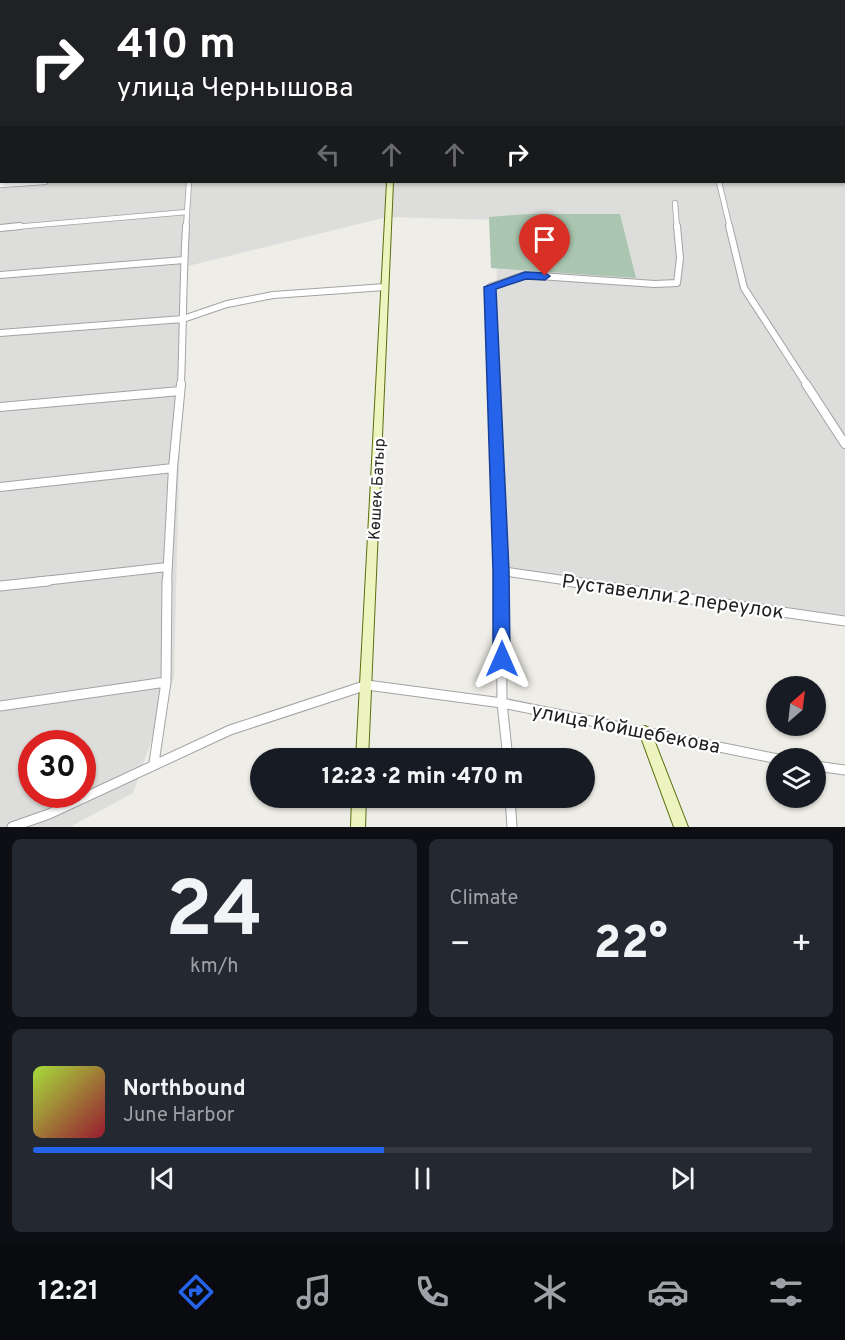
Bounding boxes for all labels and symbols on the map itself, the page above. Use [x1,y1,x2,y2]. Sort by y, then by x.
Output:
pin [519,214,570,276]
street label: Көшек Батыр [365,438,391,541]
street label: Руставелли 2 переулок [560,569,786,626]
position arrow [470,627,534,691]
north arrow [766,676,826,736]
street label: улица Койшебекова [529,699,722,761]
speed limit sign: 30 [18,730,96,808]

